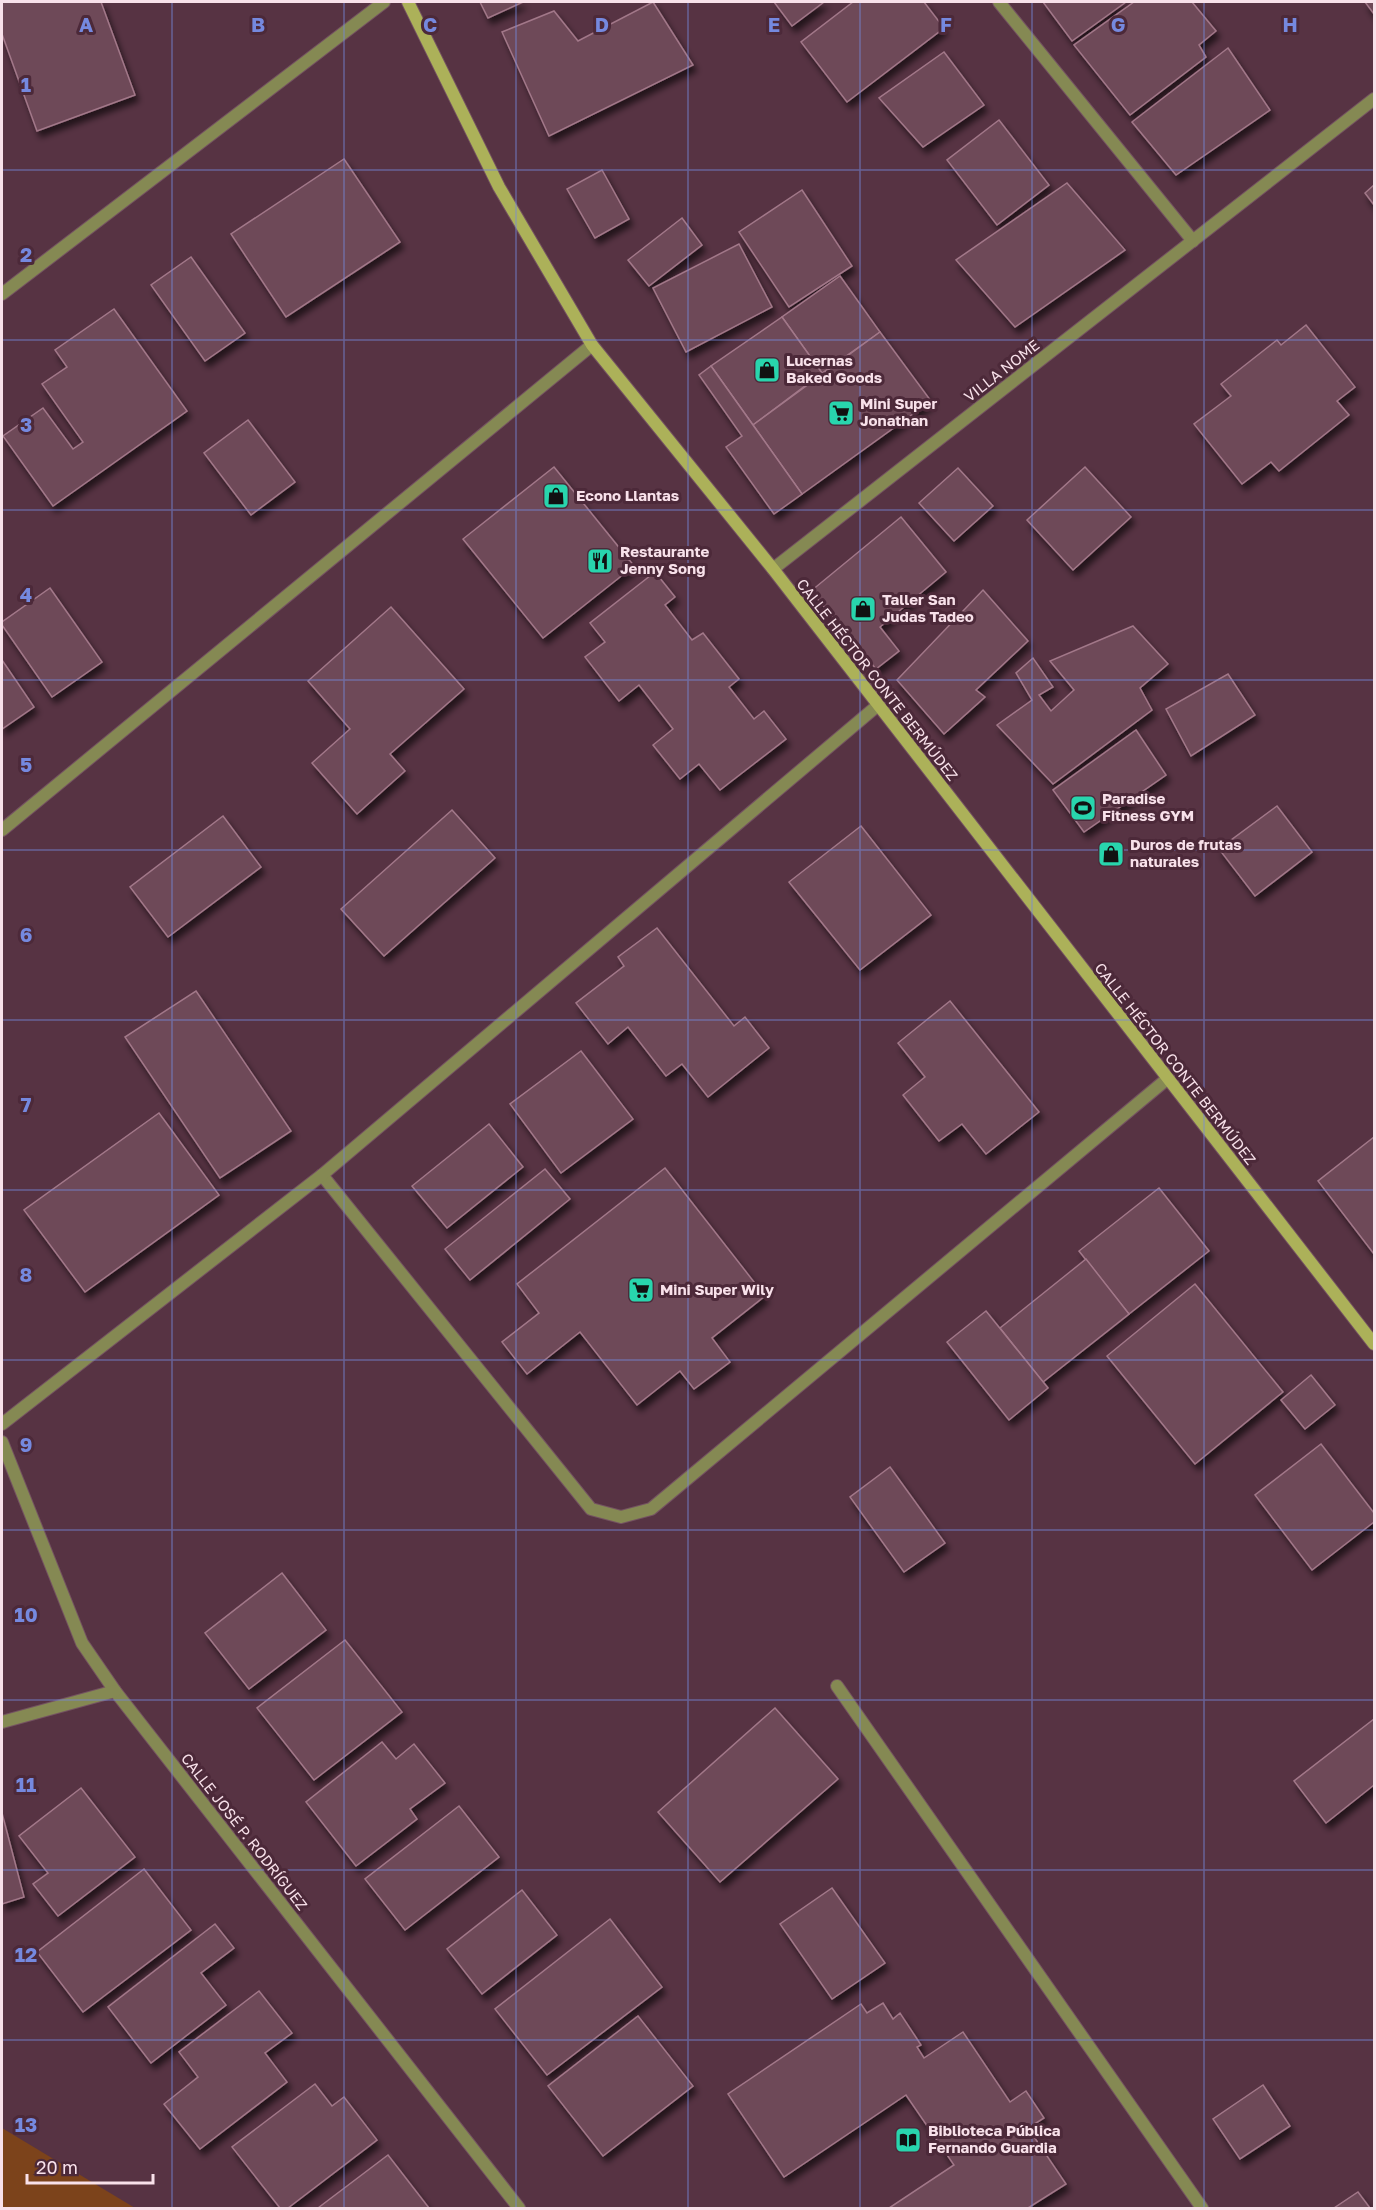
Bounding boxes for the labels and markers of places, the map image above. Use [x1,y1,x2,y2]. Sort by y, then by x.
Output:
place label: Lucernas Baked Goods [786,351,882,386]
shop icon: Lucernas Baked Goods [752,355,782,385]
place label: Mini Super Jonathan [860,394,937,429]
supermarket icon: Mini Super Jonathan [826,398,856,428]
shop icon: Econo Llantas [541,481,571,511]
place label: Econo Llantas [576,486,679,504]
place label: Restaurante Jenny Song [620,542,709,577]
restaurant icon: Restaurante Jenny Song [585,546,615,576]
place label: Taller San Judas Tadeo [882,590,974,625]
shop icon: Taller San Judas Tadeo [848,594,878,624]
place label: Paradise Fitness GYM [1102,789,1194,824]
sports icon: Paradise Fitness GYM [1068,793,1098,823]
place label: Duros de frutas naturales [1130,835,1242,870]
shop icon: Duros de frutas naturales [1096,839,1126,869]
supermarket icon: Mini Super Wily [626,1275,656,1305]
place label: Mini Super Wily [660,1280,774,1298]
place label: Biblioteca Pública Fernando Guardia [928,2121,1061,2156]
library icon: Biblioteca Pública Fernando Guardia [893,2125,923,2155]

